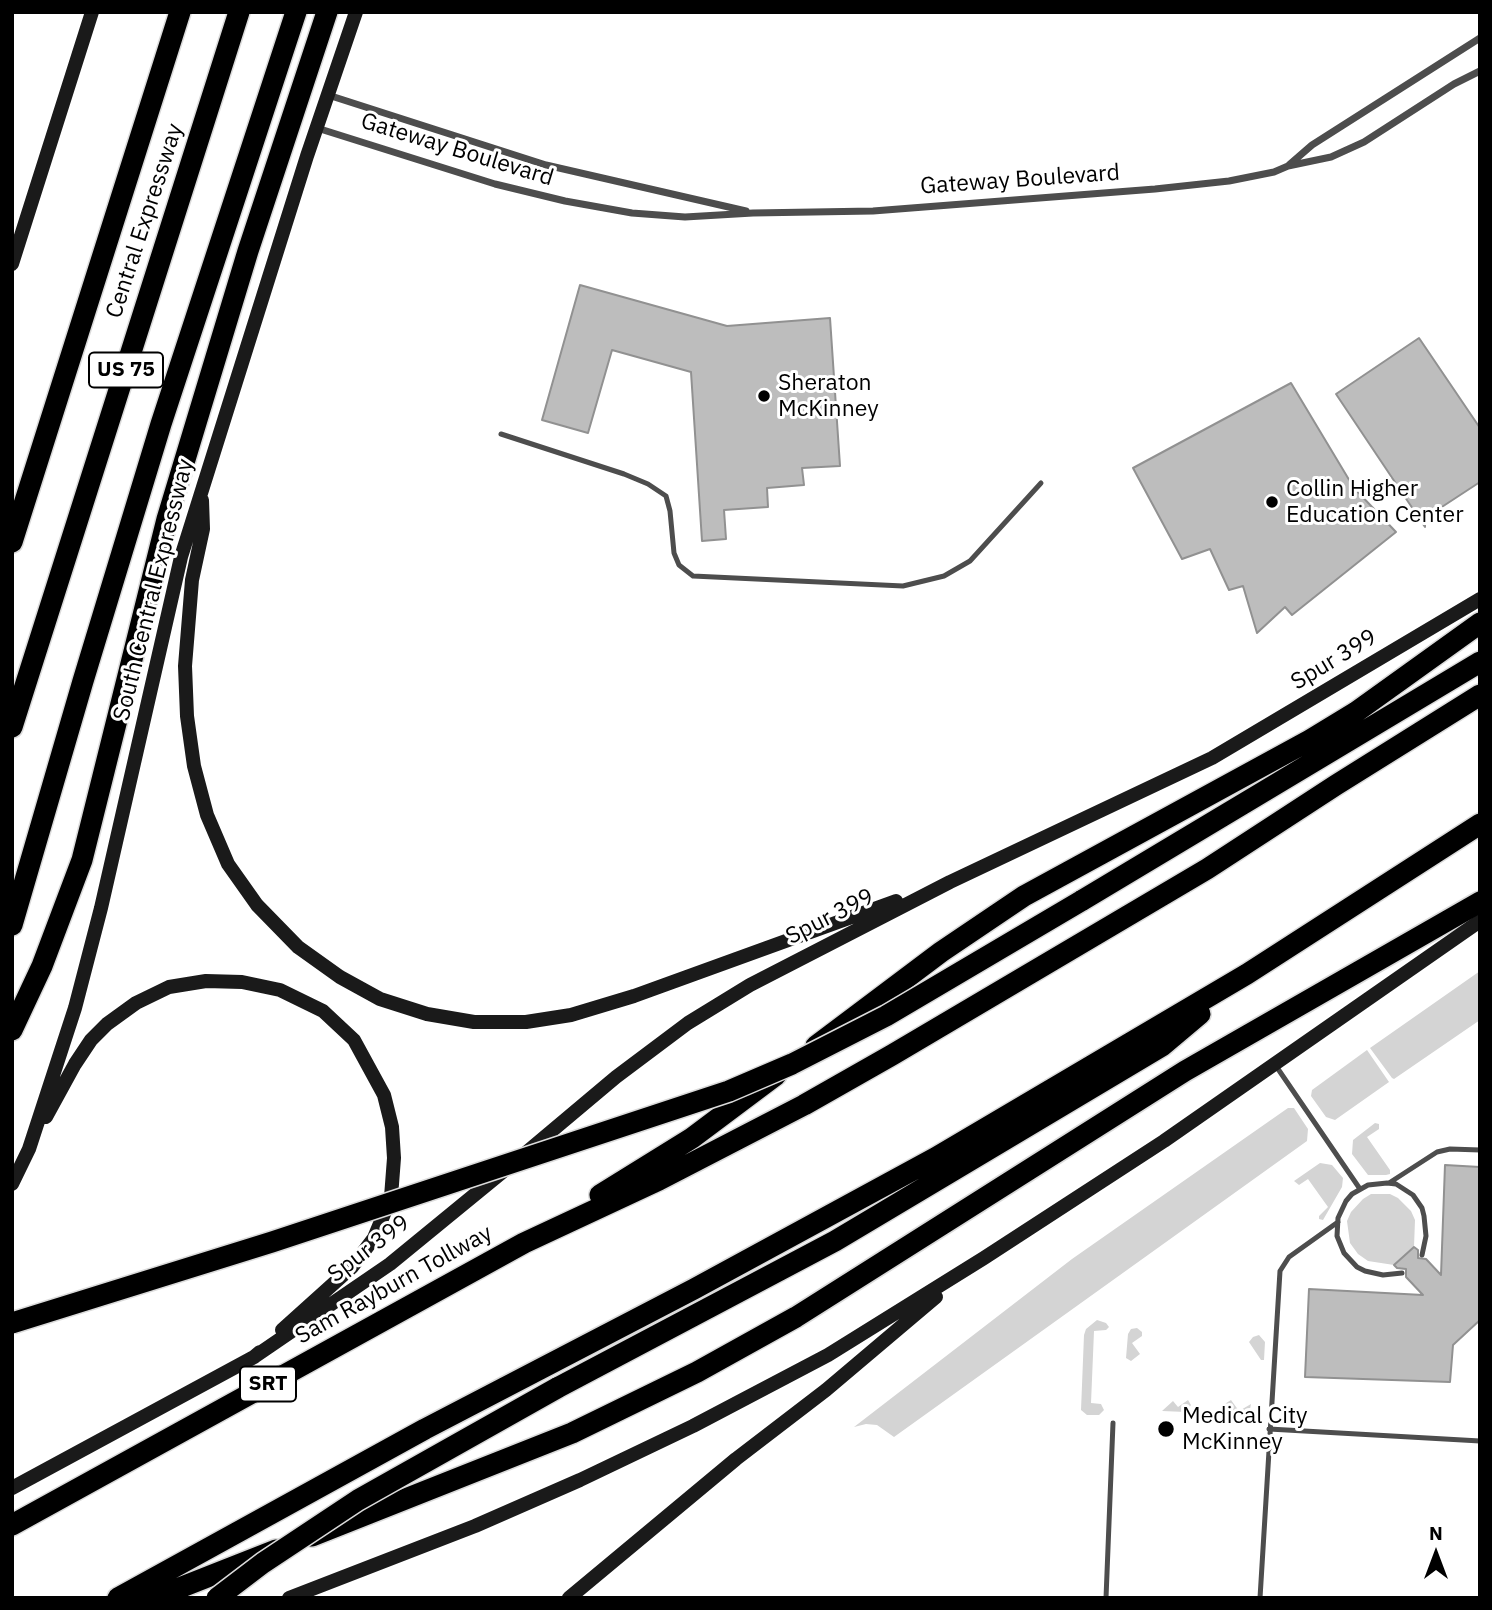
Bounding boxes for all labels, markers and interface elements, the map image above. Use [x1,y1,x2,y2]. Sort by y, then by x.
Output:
street label: Gateway Boulevard [357,108,557,192]
street label: Central Expressway [101,120,189,322]
street label: Gateway Boulevard [919,159,1121,201]
road number: US 75 [89,352,163,388]
place label: Sheraton McKinney [778,369,879,423]
marker: Sheraton McKinney [756,388,772,404]
street label: South Central Expressway [108,456,200,724]
place label: Collin Higher Education Center [1286,475,1464,529]
marker: Collin Higher Education Center [1264,494,1280,510]
street label: Spur 399 [1286,624,1382,696]
street label: Spur 399 [781,883,879,951]
street label: Spur 399 [323,1209,415,1289]
street label: Sam Rayburn Tollway [291,1219,497,1351]
road number: SRT [240,1366,296,1402]
place label: Medical City McKinney [1182,1402,1308,1456]
marker: Medical City McKinney [1156,1419,1176,1439]
north arrow [1401,1519,1471,1589]
text: N [1429,1521,1443,1545]

